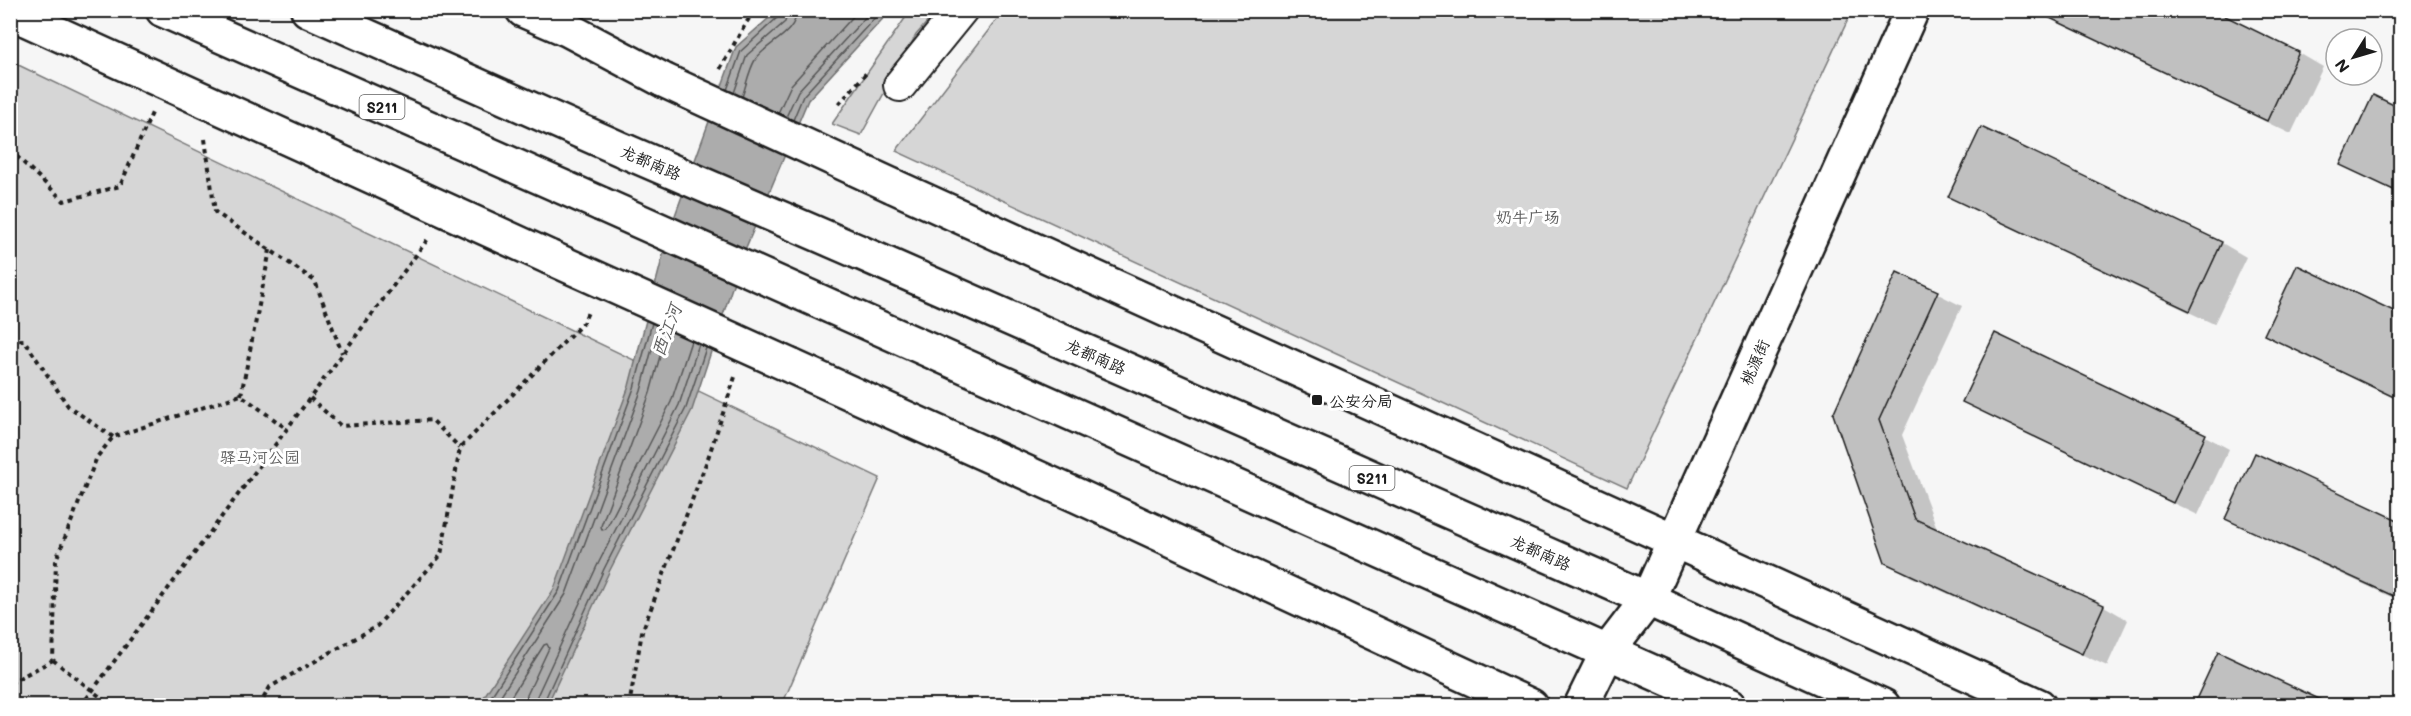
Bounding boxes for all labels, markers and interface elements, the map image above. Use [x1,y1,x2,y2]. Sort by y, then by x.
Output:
north arrow [2324,27,2384,87]
text: N [2330,55,2354,78]
road number: S211 [360,95,404,119]
street label: 龙都南路 [617,140,685,184]
park label: 奶牛广场 [1496,206,1560,227]
water label: 西江河 [645,298,688,359]
street label: 龙都南路 [1062,333,1130,379]
street label: 桃源街 [1735,336,1773,388]
place label: 公安分局 [1329,390,1393,411]
marker: 公安分局 [1310,393,1324,407]
park label: 驿马河公园 [220,446,300,467]
road number: S211 [1350,466,1394,490]
street label: 龙都南路 [1507,529,1575,575]

